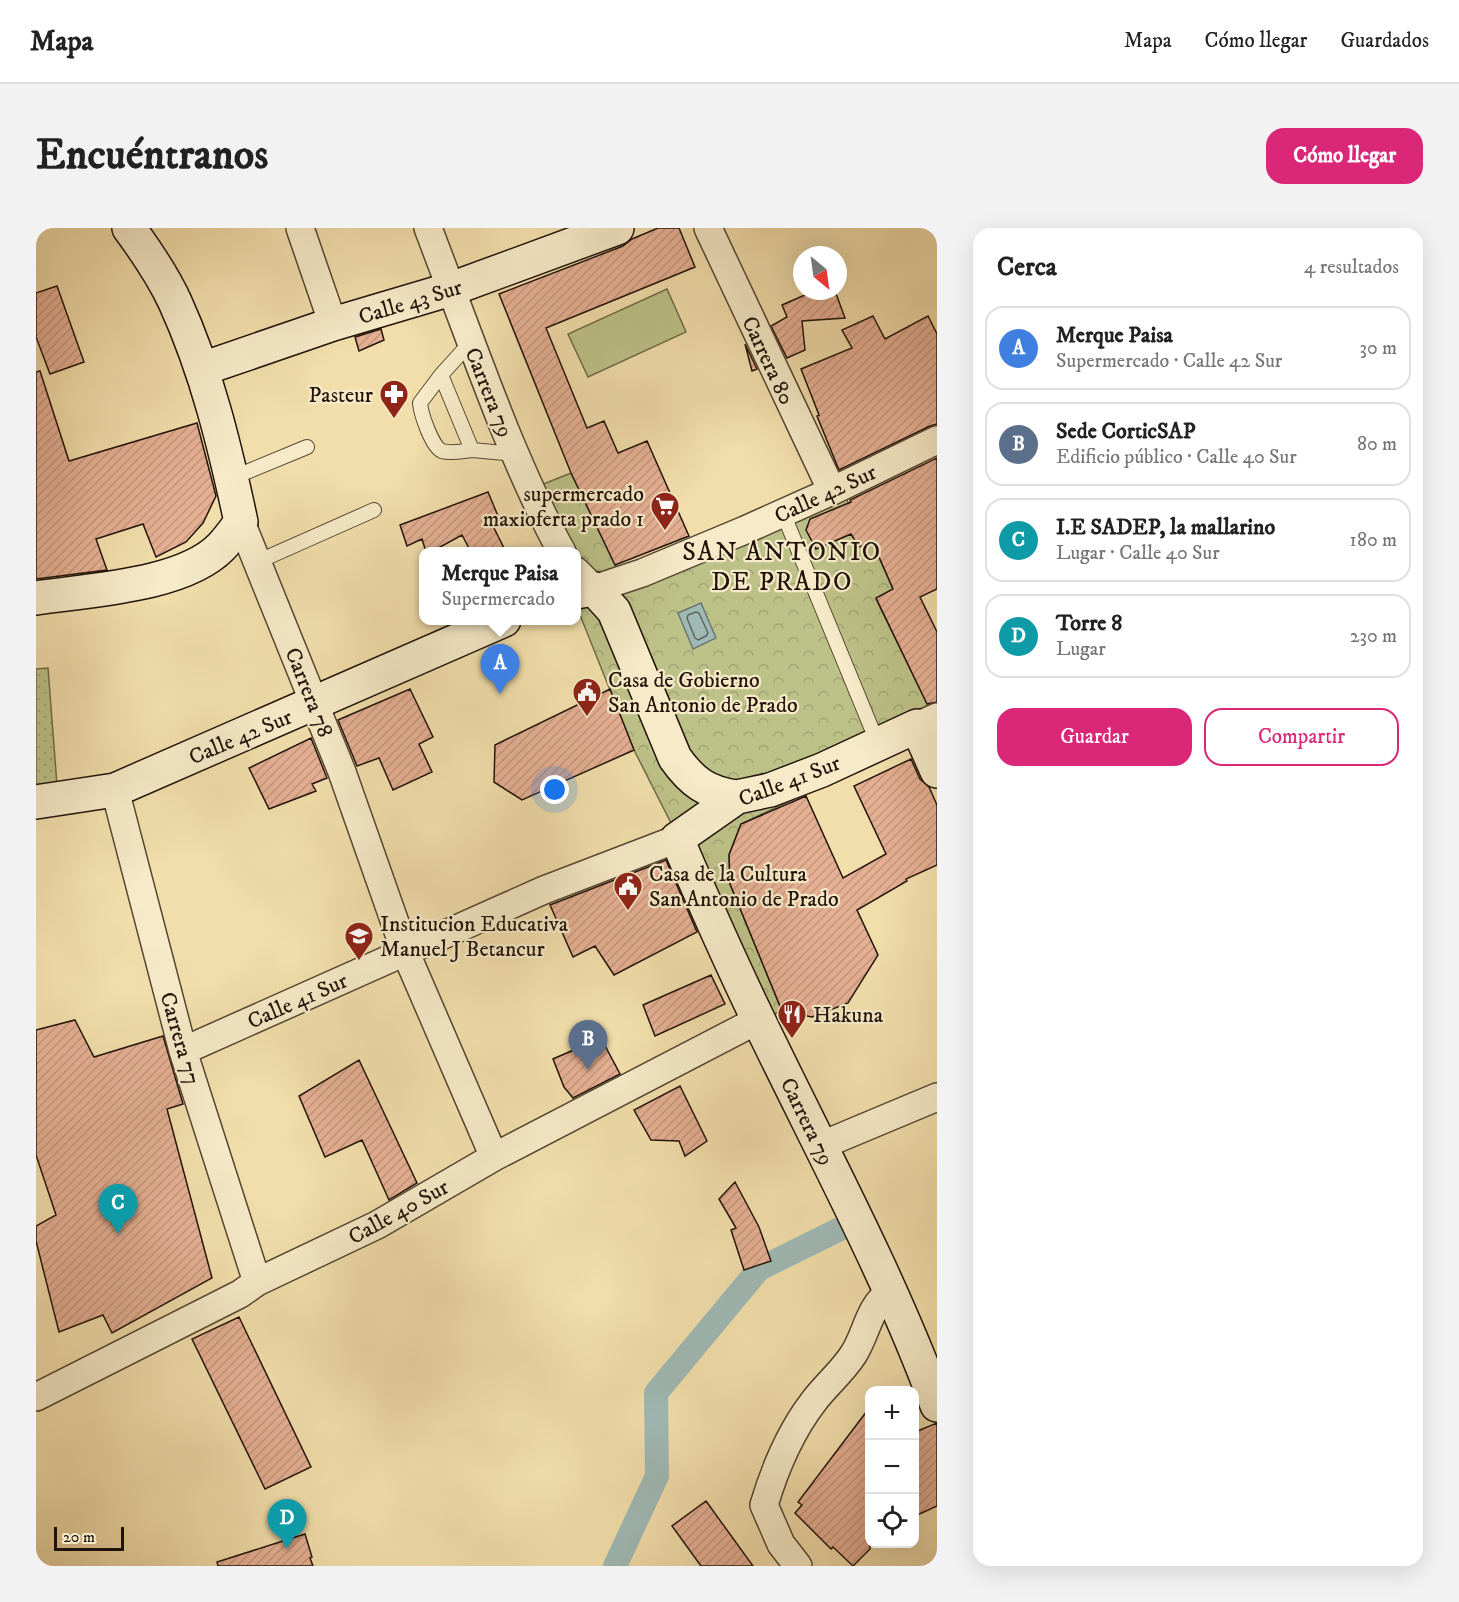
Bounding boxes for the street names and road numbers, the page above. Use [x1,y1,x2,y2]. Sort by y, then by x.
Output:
street label: Calle 43 Sur [355,274,466,331]
street label: Carrera 80 [735,312,800,409]
street label: Carrera 79 [458,344,519,441]
street label: Calle 42 Sur [770,459,882,530]
street label: Carrera 78 [278,644,339,741]
street label: Calle 42 Sur [185,703,297,771]
street label: Calle 41 Sur [735,749,845,813]
street label: Calle 41 Sur [243,967,353,1035]
street label: Carrera 77 [154,989,206,1088]
street label: Carrera 79 [774,1073,839,1170]
street label: Calle 40 Sur [344,1173,454,1251]

